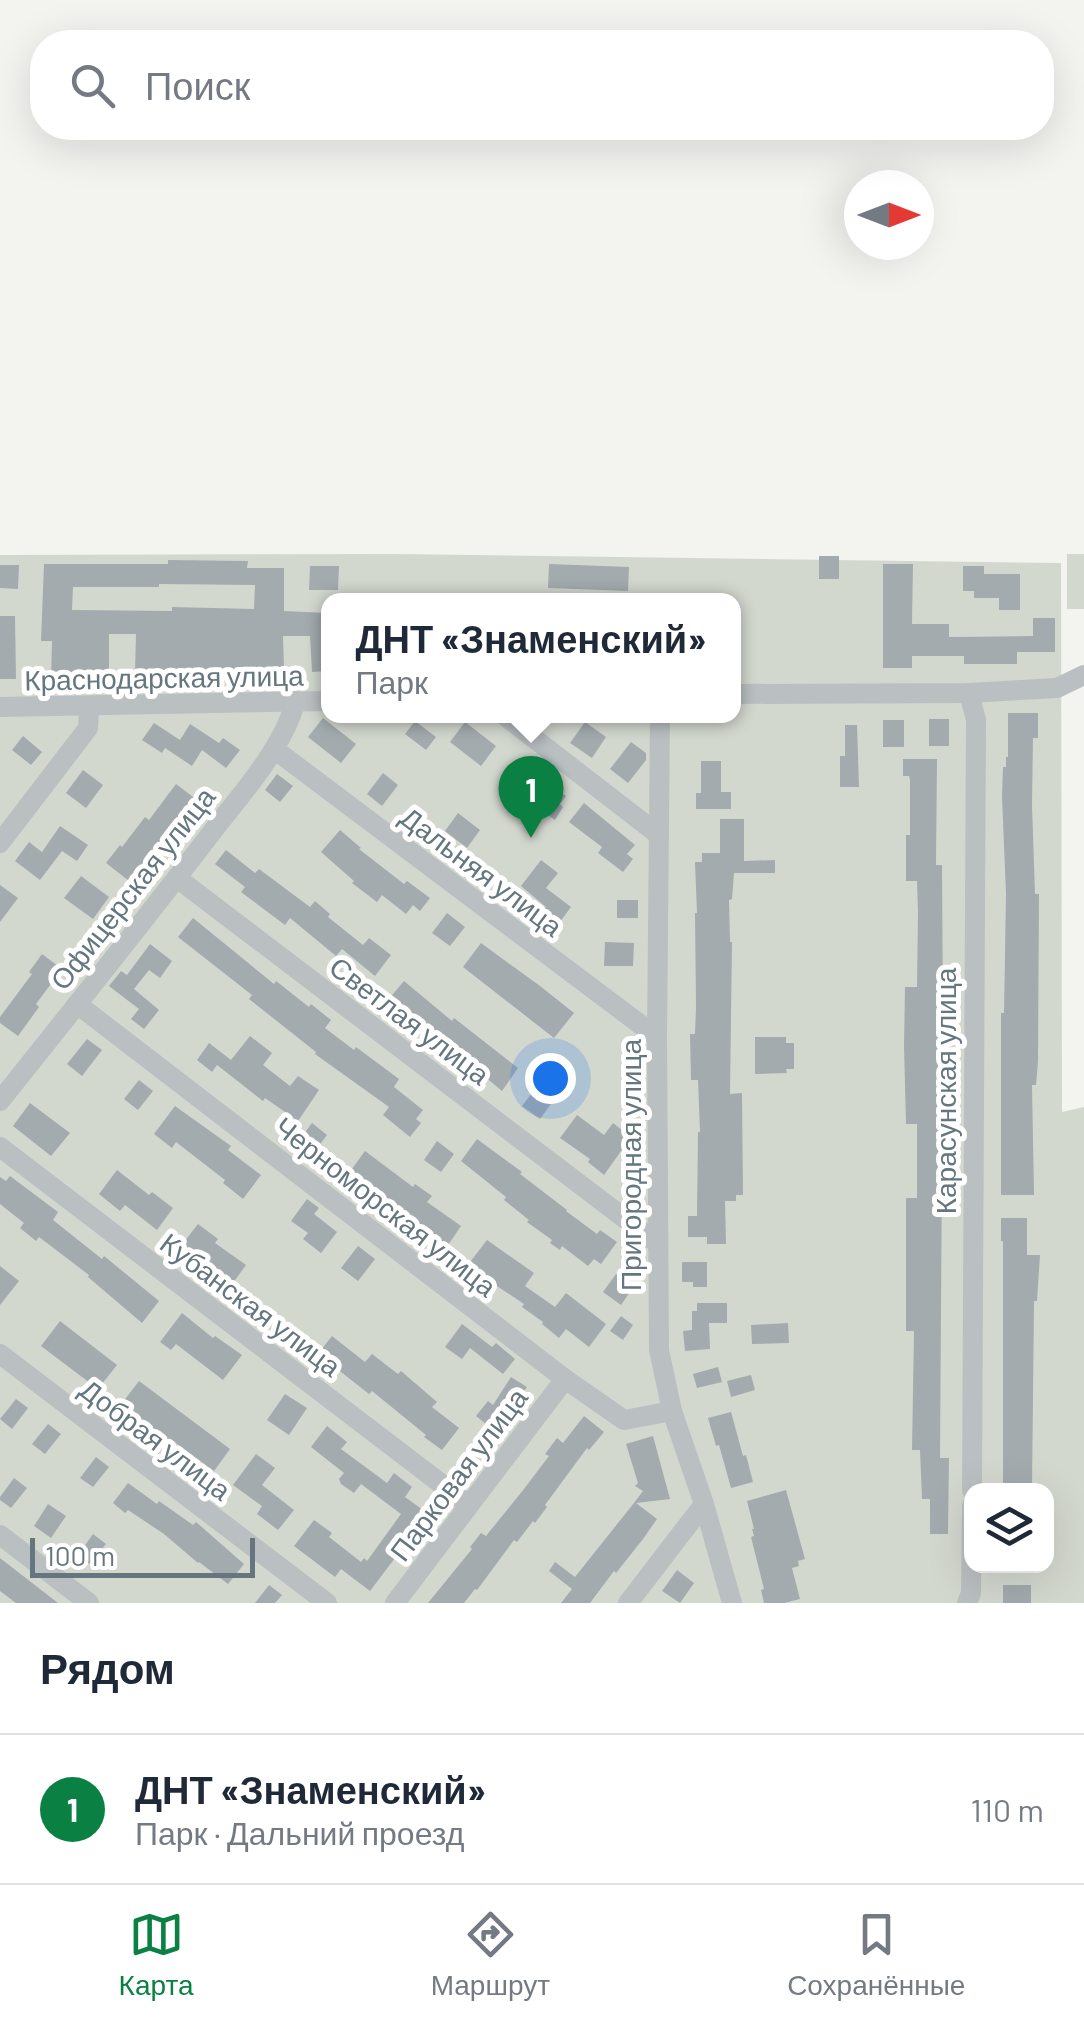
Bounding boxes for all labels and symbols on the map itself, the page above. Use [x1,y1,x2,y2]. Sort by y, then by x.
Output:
north arrow [844,170,934,260]
street label: Краснодарская улица [24,658,304,696]
pin: 1 [498,756,564,838]
street label: Офицерская улица [42,780,222,996]
street label: Дальняя улица [394,799,570,943]
street label: Светлая улица [323,949,497,1091]
street label: Карасунская улица [928,967,962,1214]
street label: Пригородная улица [613,1039,647,1291]
your location [525,1053,576,1104]
street label: Черноморская улица [269,1109,504,1303]
street label: Кубанская улица [154,1225,348,1383]
street label: Добрая улица [74,1371,238,1507]
street label: Парковая улица [382,1381,534,1567]
scale bar [30,1533,255,1578]

